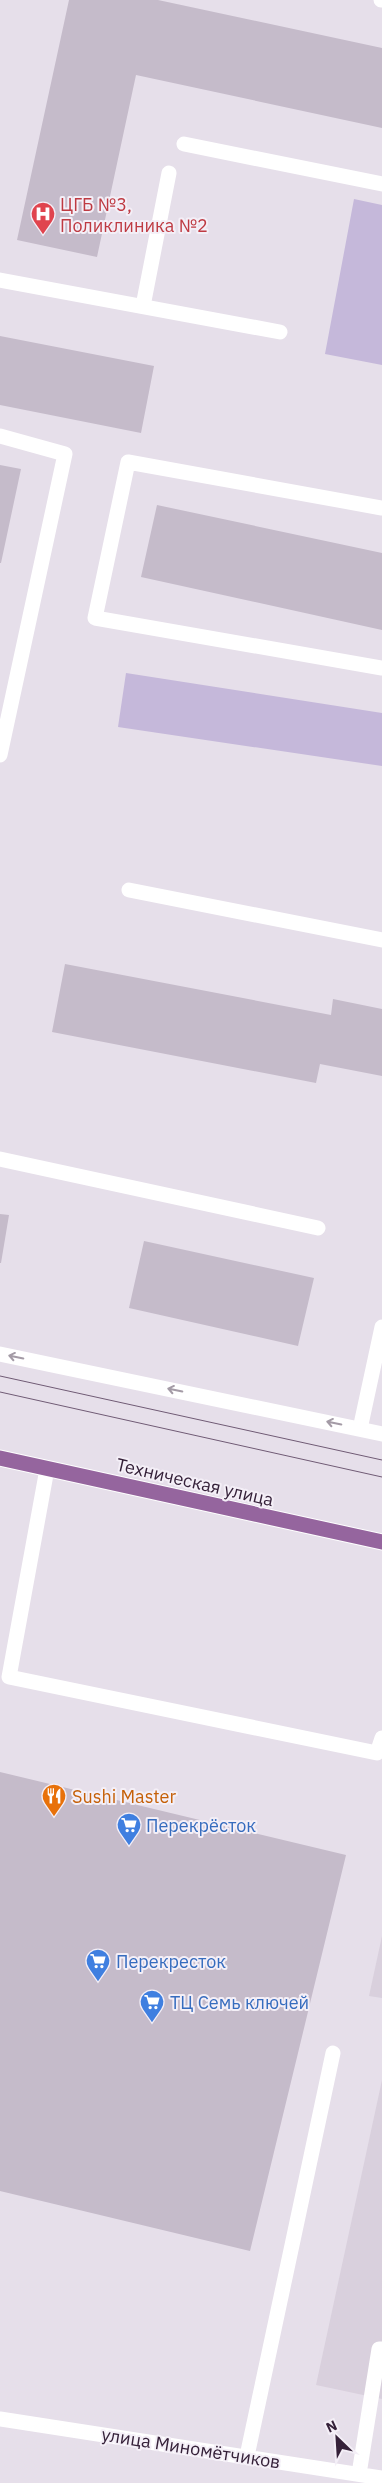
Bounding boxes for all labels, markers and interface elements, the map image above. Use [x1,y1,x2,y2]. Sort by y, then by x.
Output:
place label: ЦГБ №3, Поликлиника №2 [60,193,208,237]
hospital icon: ЦГБ №3, Поликлиника №2 [30,201,56,235]
one-way arrow [9,1352,25,1361]
one-way arrow [168,1385,184,1394]
one-way arrow [327,1418,343,1428]
street label: Техническая улица [114,1453,276,1511]
restaurant icon: Sushi Master [41,1783,67,1817]
place label: Sushi Master [72,1785,176,1808]
supermarket icon: Перекрёсток [116,1812,142,1846]
place label: Перекрёсток [146,1814,256,1837]
supermarket icon: Перекресток [85,1948,111,1982]
place label: Перекресток [116,1950,226,1973]
supermarket icon: ТЦ Семь ключей [139,1989,165,2023]
place label: ТЦ Семь ключей [170,1991,309,2014]
north arrow [312,2413,362,2463]
text: N [323,2416,340,2437]
street label: улица Миномётчиков [100,2423,282,2473]

